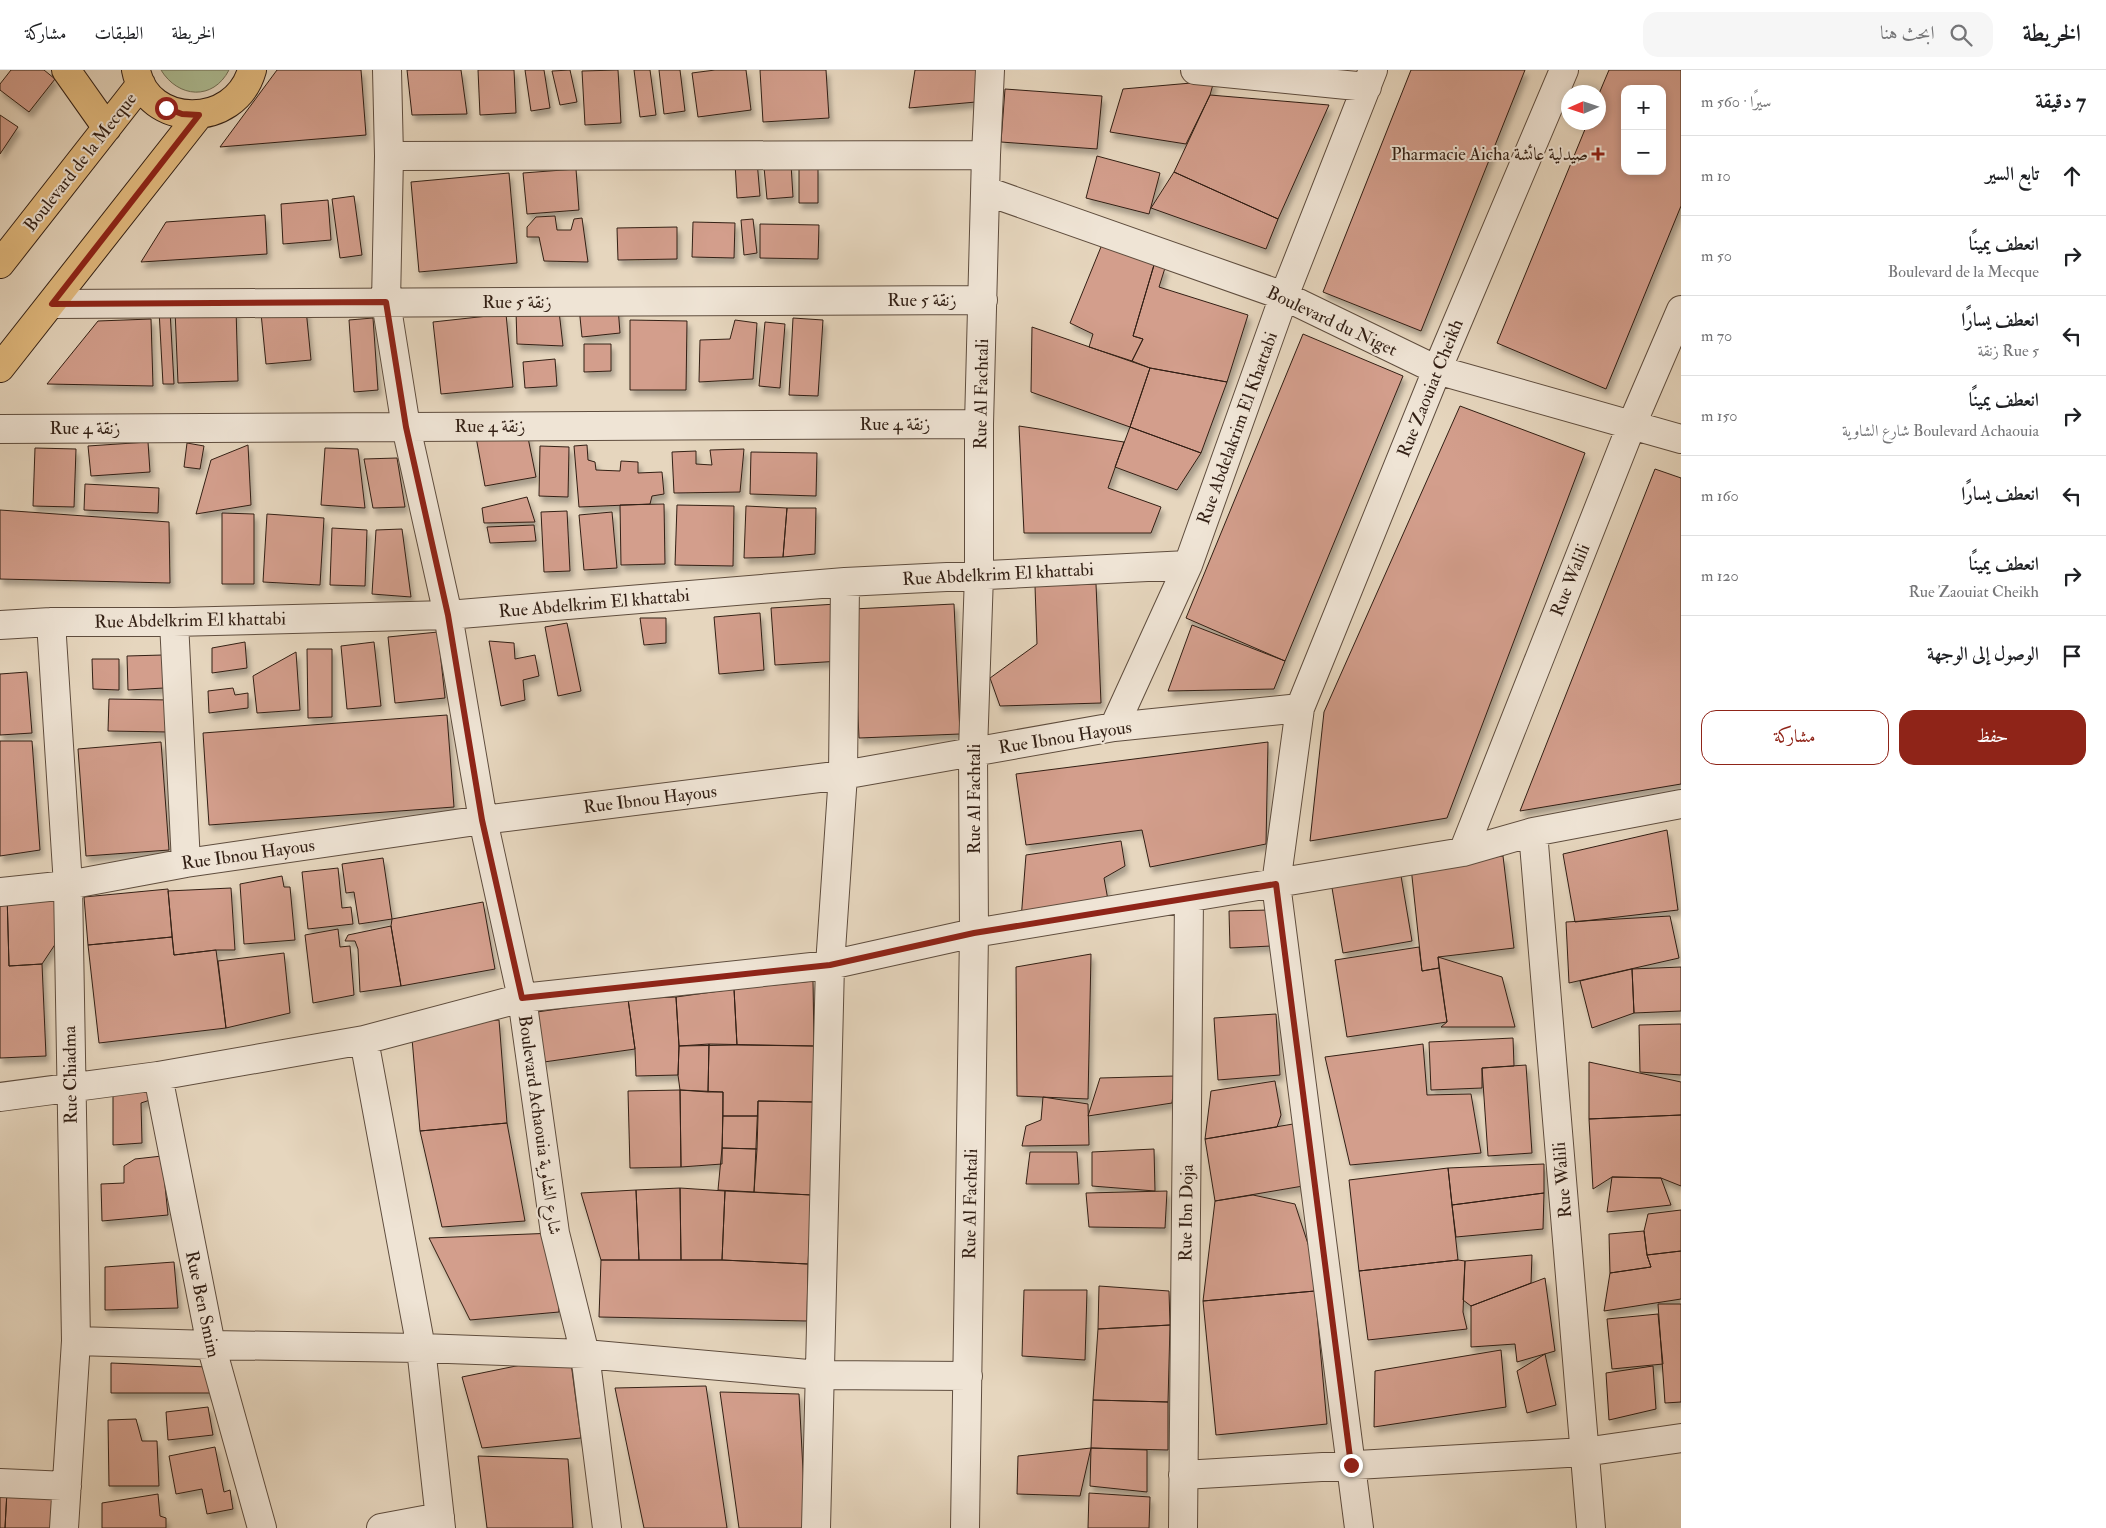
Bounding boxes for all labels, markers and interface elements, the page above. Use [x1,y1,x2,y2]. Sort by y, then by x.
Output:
search box [1643,12,1993,57]
text: الخريطة [2023,18,2081,49]
text: ابحث هنا [1880,21,1935,45]
icon: search [1947,21,1975,49]
text: مشاركة [25,22,66,45]
text: الطبقات [94,22,143,45]
text: الخريطة [171,22,215,45]
north arrow [1561,85,1606,130]
map controls [1621,85,1666,175]
button: + [1621,85,1666,130]
street label: Boulevard de la Mecque [19,88,142,236]
text: 7 دقيقة [2035,88,2086,115]
text: سيرًا · 560 m [1701,92,1771,112]
route start [155,97,178,120]
button: − [1621,130,1666,175]
place label: Pharmacie Aicha صيدلية عائشة [1391,143,1588,166]
marker: Pharmacie Aicha صيدلية عائشة [1592,148,1604,160]
text: تابع السير [1985,162,2039,186]
icon: ahead [2058,162,2086,190]
text: 10 m [1701,166,1731,186]
text: انعطف يمينًا [1969,232,2039,256]
icon: right [2058,242,2086,270]
text: 50 m [1701,246,1732,266]
text: Boulevard de la Mecque [1888,262,2039,282]
street label: Boulevard du Niget [1263,281,1401,362]
street label: Rue 5 زنقة [887,289,957,312]
street label: Rue 5 زنقة [482,291,552,314]
text: انعطف يسارًا [1961,308,2039,332]
street label: Rue Zaouiat Cheikh [1392,315,1469,461]
icon: left [2058,322,2086,350]
text: 70 m [1701,326,1732,346]
street label: Rue Abdelakrim El Khattabi [1192,329,1283,528]
street label: Rue Al Fachtali [969,338,994,450]
text: Rue 5 زنقة [1977,341,2039,361]
text: انعطف يمينًا [1969,388,2039,412]
icon: right [2058,402,2086,430]
text: 150 m [1701,406,1738,426]
street label: Rue 4 زنقة [859,413,931,436]
street label: Rue 4 زنقة [454,415,526,438]
street label: Rue 4 زنقة [49,417,121,440]
text: Boulevard Achaouia شارع الشاوية [1842,421,2039,441]
text: انعطف يسارًا [1961,482,2039,506]
icon: left [2058,482,2086,510]
text: 160 m [1701,486,1739,506]
street label: Rue Walili [1546,540,1595,620]
text: انعطف يمينًا [1969,552,2039,576]
street label: Rue Abdelkrim El khattabi [902,558,1095,591]
icon: right [2058,562,2086,590]
text: 120 m [1701,566,1739,586]
text: Rue Zaouiat Cheikh [1908,582,2039,602]
street label: Rue Abdelkrim El khattabi [497,584,691,623]
street label: Rue Abdelkrim El khattabi [94,607,286,634]
text: الوصول إلى الوجهة [1927,642,2039,666]
icon: arrive [2058,642,2086,670]
button: مشاركة [1701,710,1889,765]
button: حفظ [1899,710,2086,765]
street label: Rue Ibnou Hayous [997,716,1133,759]
street label: Rue Al Fachtali [963,743,986,854]
street label: Rue Ibnou Hayous [582,780,718,819]
street label: Rue Ibnou Hayous [180,834,316,875]
street label: Boulevard Achaouia شارع الشاوية [510,1014,566,1237]
street label: Rue Chiadma [58,1025,83,1124]
street label: Rue Walili [1548,1141,1577,1219]
street label: Rue Al Fachtali [958,1148,983,1260]
street label: Rue Ibn Doja [1174,1164,1199,1262]
street label: Rue Ben Smim [180,1249,225,1360]
route end [1340,1454,1363,1477]

